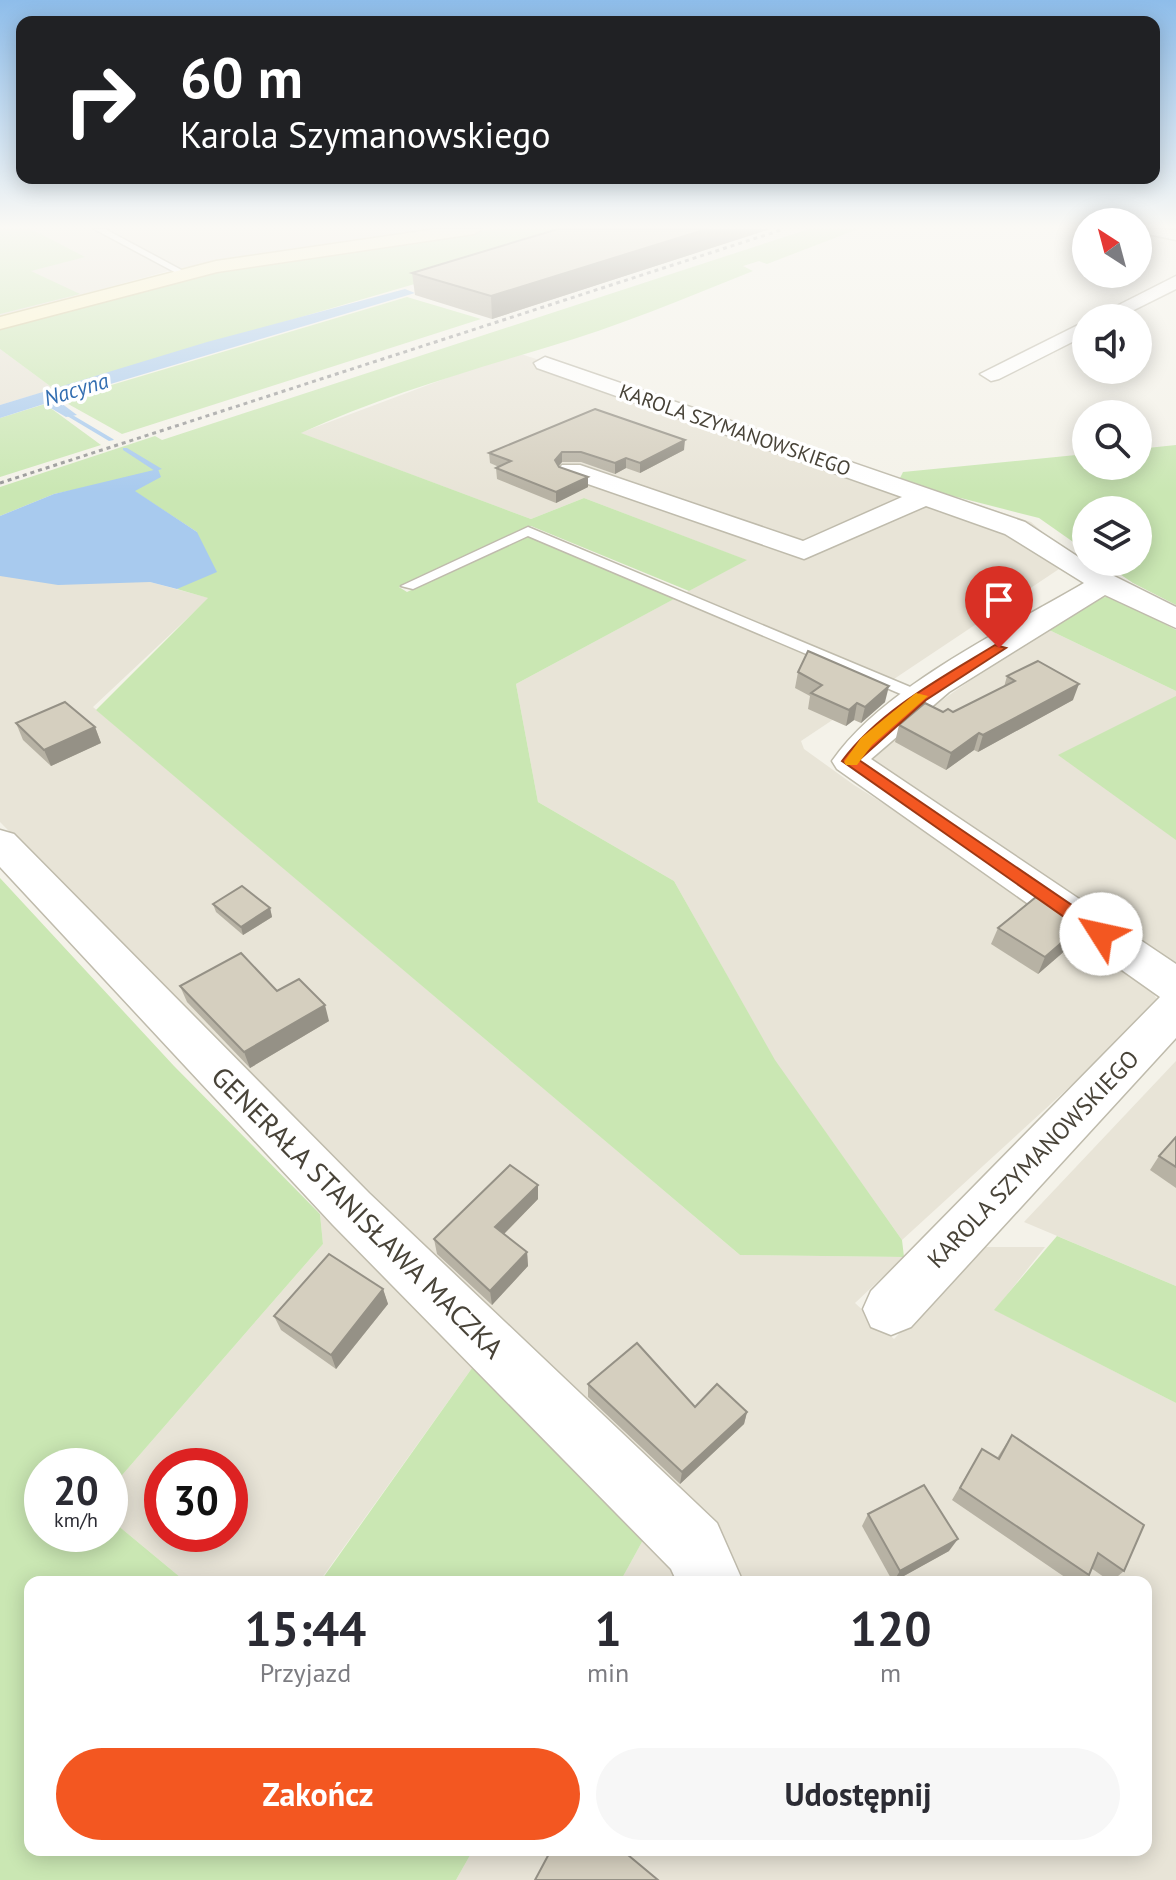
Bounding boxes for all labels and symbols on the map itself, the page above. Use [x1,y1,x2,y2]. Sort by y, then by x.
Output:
north arrow [1072,208,1152,288]
water label: Nacyna [40,366,112,412]
street label: KAROLA SZYMANOWSKIEGO [616,378,854,482]
pin [965,566,1033,648]
position arrow [1059,892,1143,976]
street label: KAROLA SZYMANOWSKIEGO [921,1043,1145,1275]
street label: GENERAŁA STANISŁAWA MACZKA [204,1058,513,1367]
speed limit sign: 30 [144,1448,248,1552]

